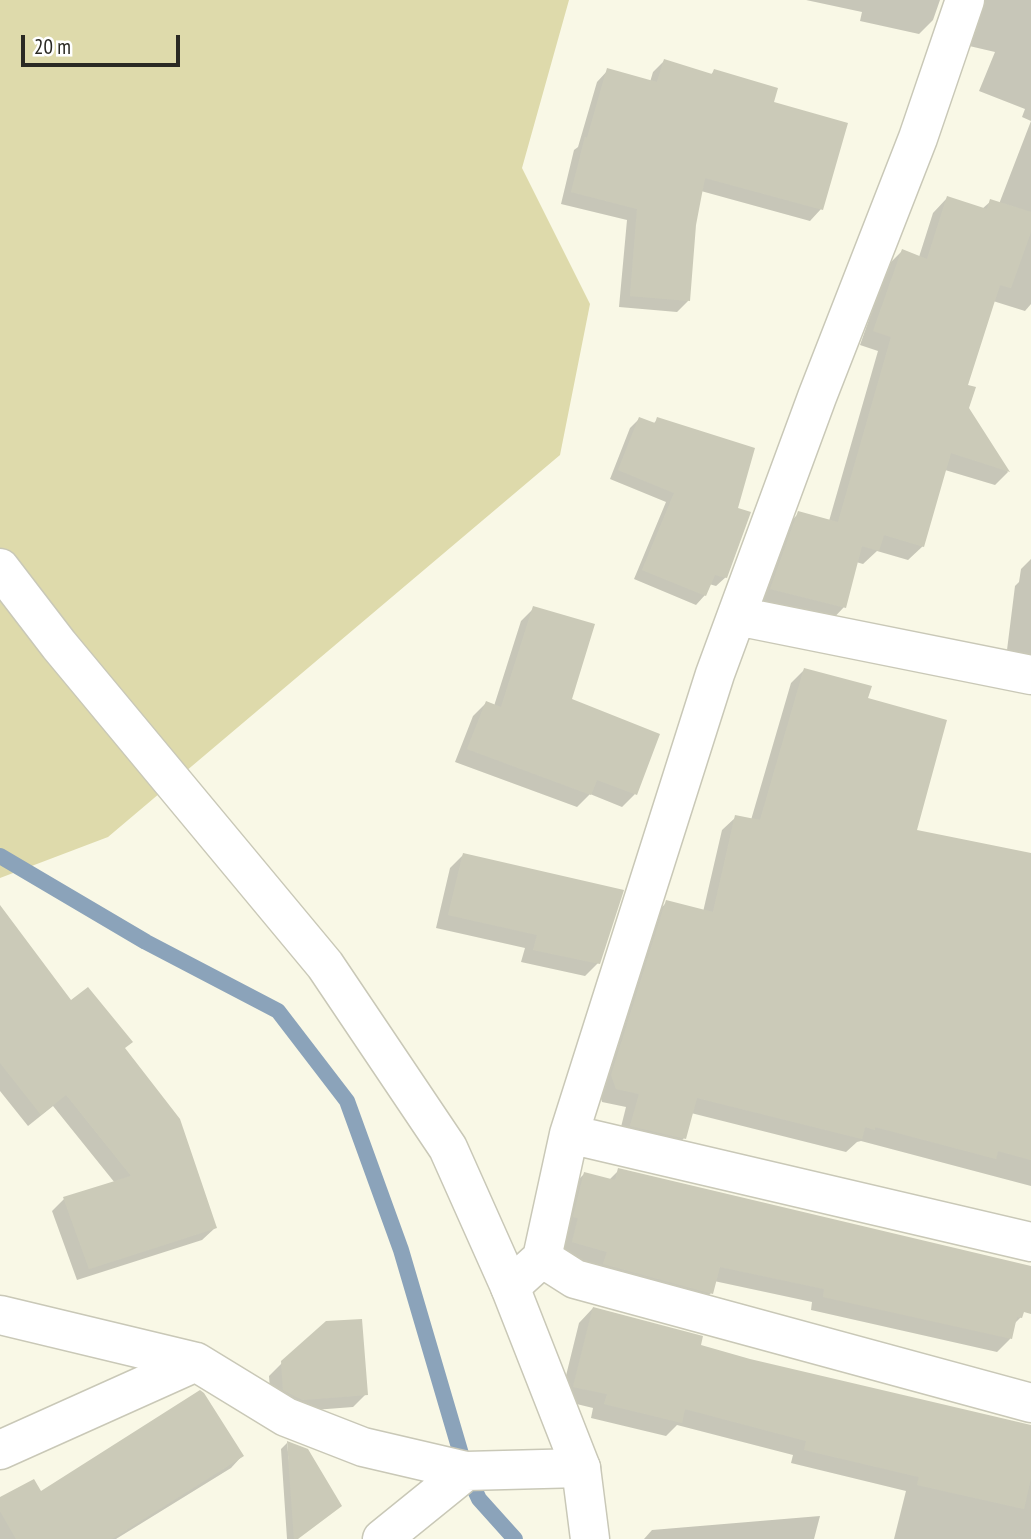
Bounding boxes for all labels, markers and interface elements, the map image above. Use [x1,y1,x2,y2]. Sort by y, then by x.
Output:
scale bar [24,21,184,65]
text: 20 m [34,33,71,60]

